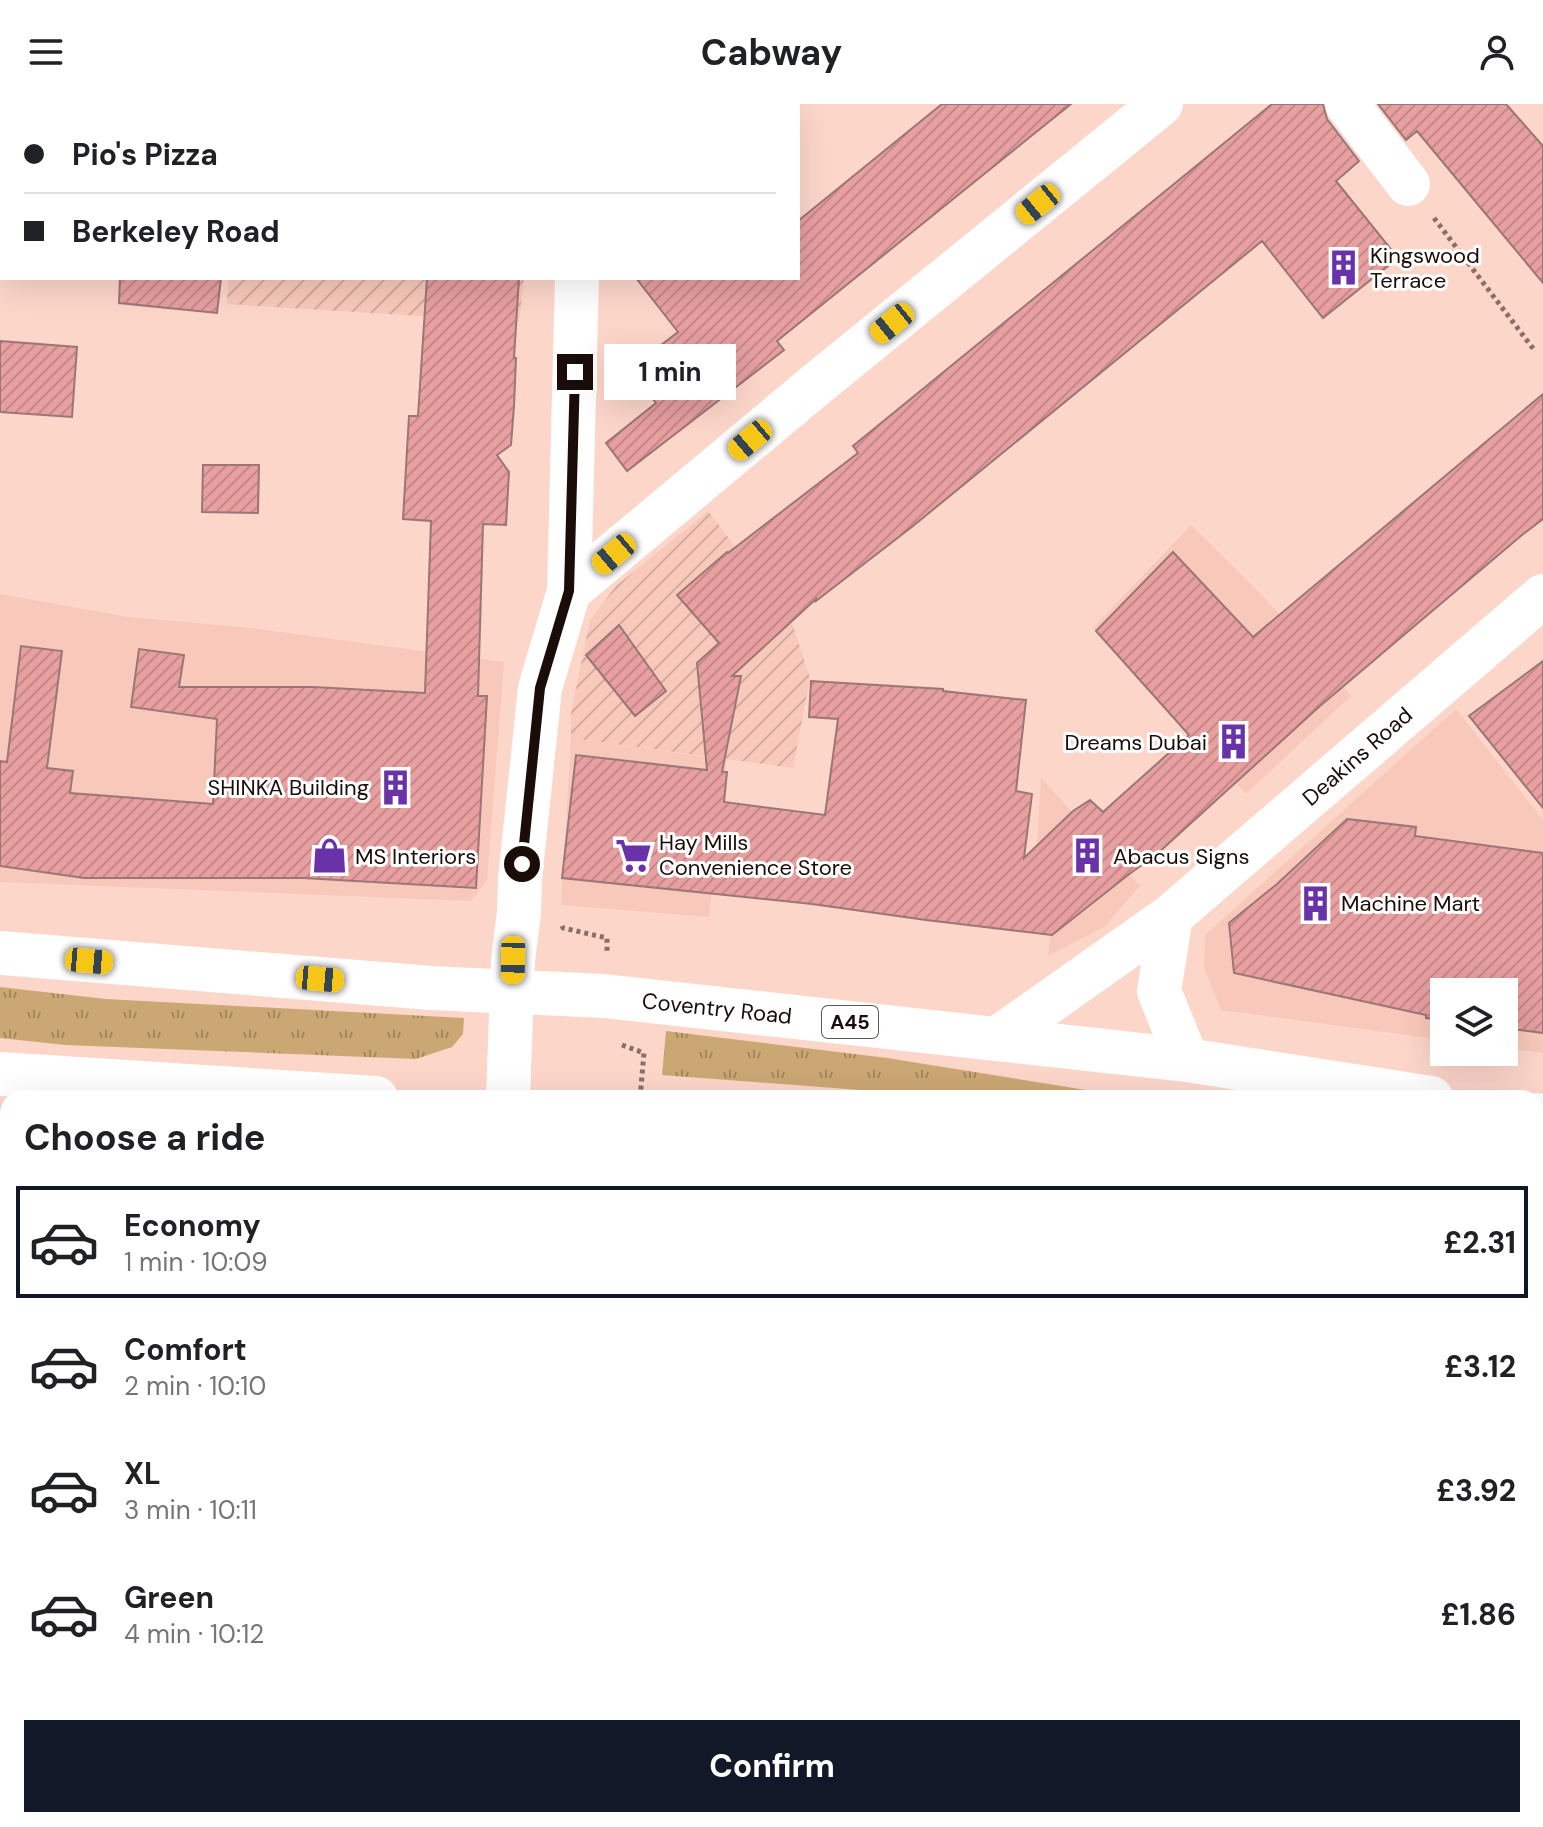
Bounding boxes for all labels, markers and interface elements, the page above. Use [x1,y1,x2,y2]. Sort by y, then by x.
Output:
text: Cabway [701,29,842,76]
icon: menu [24,30,68,74]
icon: person [1475,30,1519,74]
text: Pio's Pizza [72,135,218,174]
car [1012,180,1064,228]
text: Berkeley Road [72,212,280,251]
place label: Kingswood Terrace [1370,241,1480,295]
building icon: Kingswood Terrace [1325,249,1363,287]
car [866,299,918,347]
callout: 1 min [603,344,735,400]
route end [557,354,593,390]
text: 1 min [638,355,702,389]
car [724,415,776,465]
car [588,529,640,579]
street label: Deakins Road [1296,701,1418,812]
building icon: Dreams Dubai [1214,723,1252,761]
place label: Dreams Dubai [1064,728,1207,757]
building icon: SHINKA Building [376,768,414,806]
place label: SHINKA Building [208,773,369,802]
place label: Hay Mills Convenience Store [659,828,852,882]
supermarket icon: Hay Mills Convenience Store [614,836,652,874]
shop icon: MS Interiors [310,837,348,875]
building icon: Abacus Signs [1068,837,1106,875]
place label: MS Interiors [355,842,476,871]
place label: Abacus Signs [1113,842,1249,871]
route start [504,846,540,882]
building icon: Machine Mart [1296,884,1334,922]
place label: Machine Mart [1341,889,1480,918]
car [501,936,525,984]
car [64,947,114,975]
car [295,965,345,993]
map controls [1430,978,1518,1066]
button: layers [1430,978,1518,1066]
street label: Coventry Road [641,986,793,1031]
road number: A45 [822,1006,878,1038]
text: Choose a ride [24,1114,265,1161]
icon: car [28,1206,100,1278]
text: Economy [124,1206,261,1245]
text: £2.31 [1444,1223,1516,1262]
text: 1 min · 10:09 [124,1245,268,1279]
icon: car [28,1330,100,1402]
text: Comfort [124,1330,247,1369]
text: £3.12 [1444,1347,1516,1386]
text: 2 min · 10:10 [124,1369,266,1403]
icon: car [28,1454,100,1526]
text: XL [124,1454,161,1493]
text: £3.92 [1436,1471,1516,1510]
text: 3 min · 10:11 [124,1493,257,1527]
icon: car [28,1578,100,1650]
text: Green [124,1578,214,1617]
text: £1.86 [1441,1595,1516,1634]
text: 4 min · 10:12 [124,1617,264,1651]
button: Confirm [24,1720,1520,1812]

